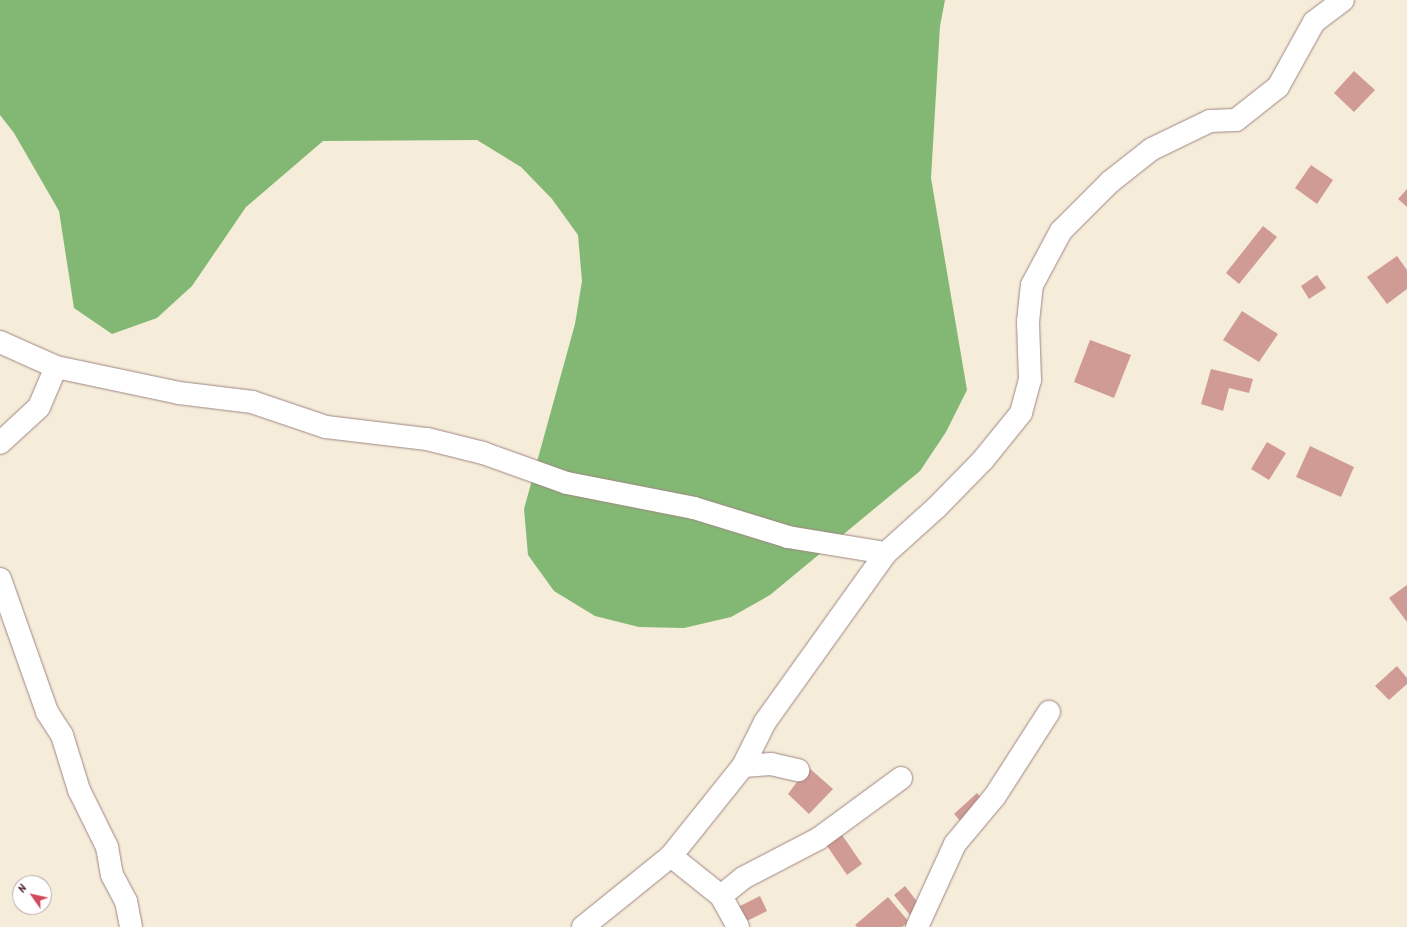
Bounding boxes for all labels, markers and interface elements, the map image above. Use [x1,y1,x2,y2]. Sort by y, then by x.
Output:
north arrow [12,875,52,915]
text: N [13,881,32,897]

